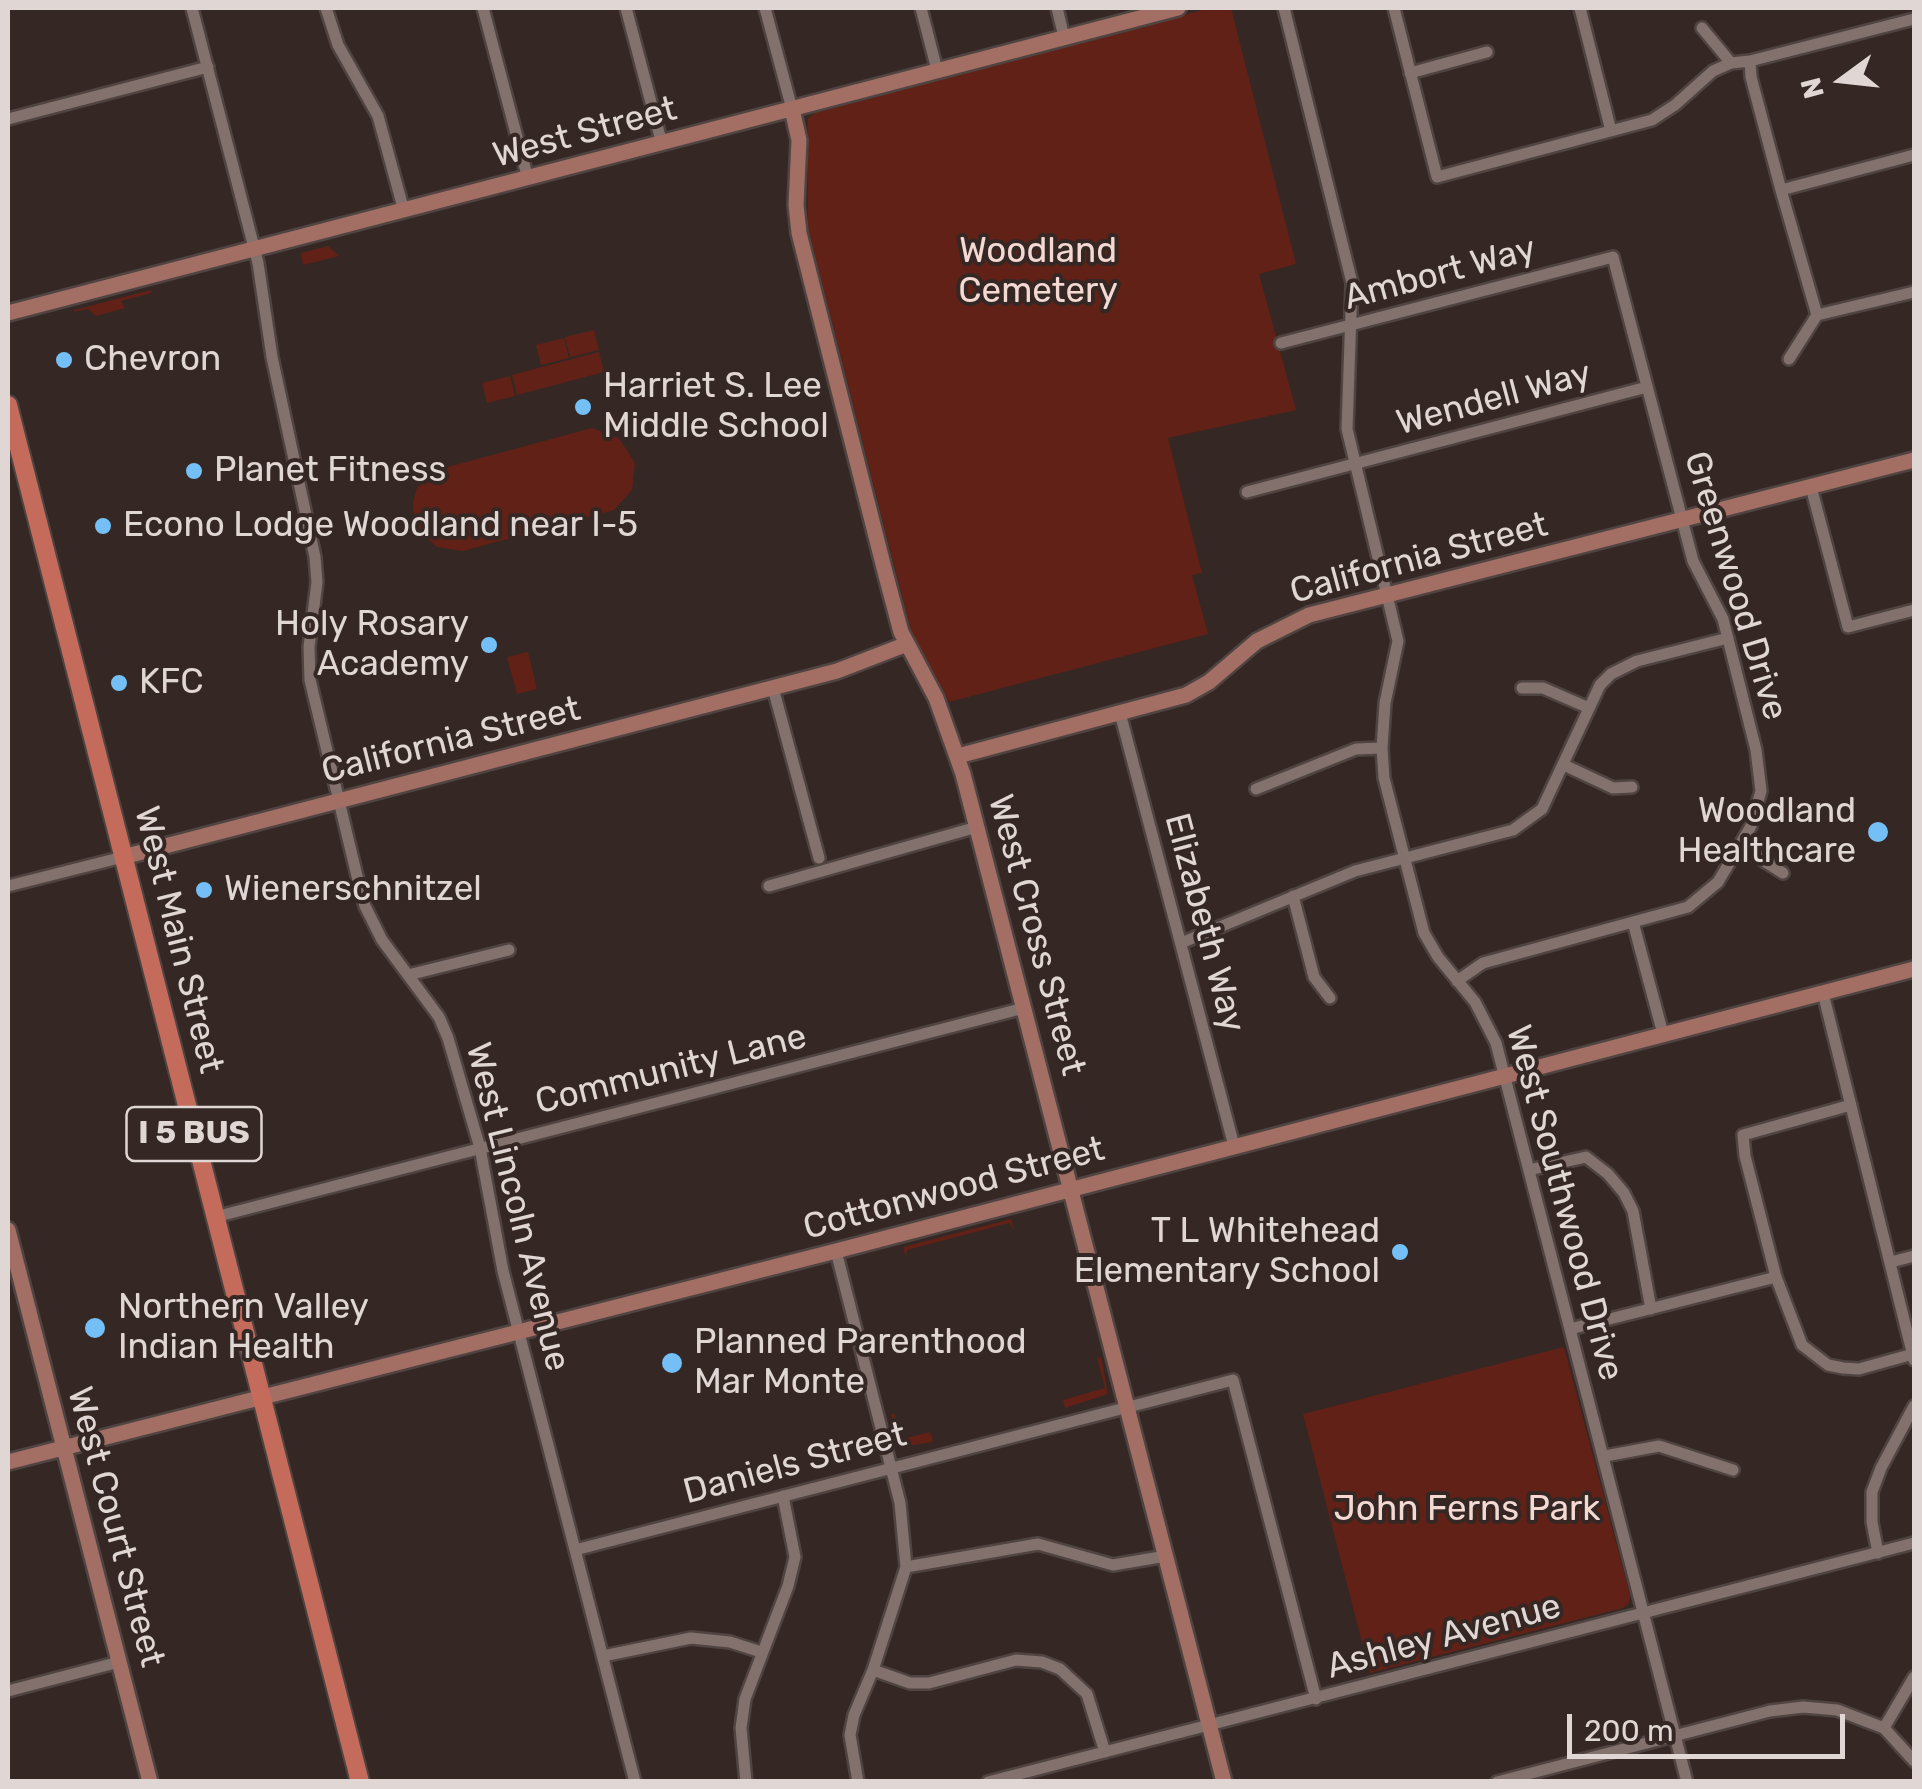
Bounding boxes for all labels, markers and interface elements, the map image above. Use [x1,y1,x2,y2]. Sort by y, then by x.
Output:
north arrow [1792,30,1892,130]
text: N [1794,74,1831,102]
street label: West Street [489,88,681,178]
street label: Ambort Way [1340,228,1540,320]
park label: Woodland Cemetery [958,231,1118,313]
place label: Chevron [84,339,221,381]
marker: Chevron [53,349,75,371]
street label: Wendell Way [1392,353,1596,445]
place label: Harriet S. Lee Middle School [603,366,829,448]
marker: Harriet S. Lee Middle School [572,396,594,418]
street label: Greenwood Drive [1674,447,1796,725]
place label: Planet Fitness [214,450,446,492]
marker: Planet Fitness [183,460,205,482]
street label: California Street [1286,504,1552,614]
place label: Econo Lodge Woodland near I-5 [123,505,638,547]
marker: Econo Lodge Woodland near I-5 [92,515,114,537]
place label: Holy Rosary Academy [275,604,469,686]
marker: Holy Rosary Academy [478,634,500,656]
place label: KFC [139,662,204,704]
marker: KFC [108,672,130,694]
street label: California Street [317,689,585,793]
street label: West Cross Street [978,790,1094,1080]
place label: Woodland Healthcare [1677,791,1856,873]
street label: West Main Street [125,802,231,1078]
street label: Elizabeth Way [1155,809,1253,1037]
marker: Woodland Healthcare [1865,819,1891,845]
place label: Wienerschnitzel [224,869,482,911]
marker: Wienerschnitzel [193,879,215,901]
street label: Community Lane [531,1016,811,1124]
street label: West Southwood Drive [1496,1021,1632,1385]
street label: West Lincoln Avenue [456,1039,578,1375]
road number: I 5 BUS [126,1107,262,1161]
street label: Cottonwood Street [799,1129,1109,1249]
place label: T L Whitehead Elementary School [1074,1211,1380,1293]
marker: T L Whitehead Elementary School [1389,1241,1411,1263]
place label: Northern Valley Indian Health [118,1287,369,1369]
marker: Northern Valley Indian Health [82,1315,108,1341]
place label: Planned Parenthood Mar Monte [694,1322,1027,1404]
marker: Planned Parenthood Mar Monte [659,1350,685,1376]
street label: West Court Street [57,1382,173,1672]
street label: Daniels Street [679,1414,911,1514]
park label: John Ferns Park [1334,1489,1600,1531]
street label: Ashley Avenue [1322,1586,1566,1688]
scale bar [1572,1694,1850,1756]
text: 200 m [1584,1713,1674,1749]

